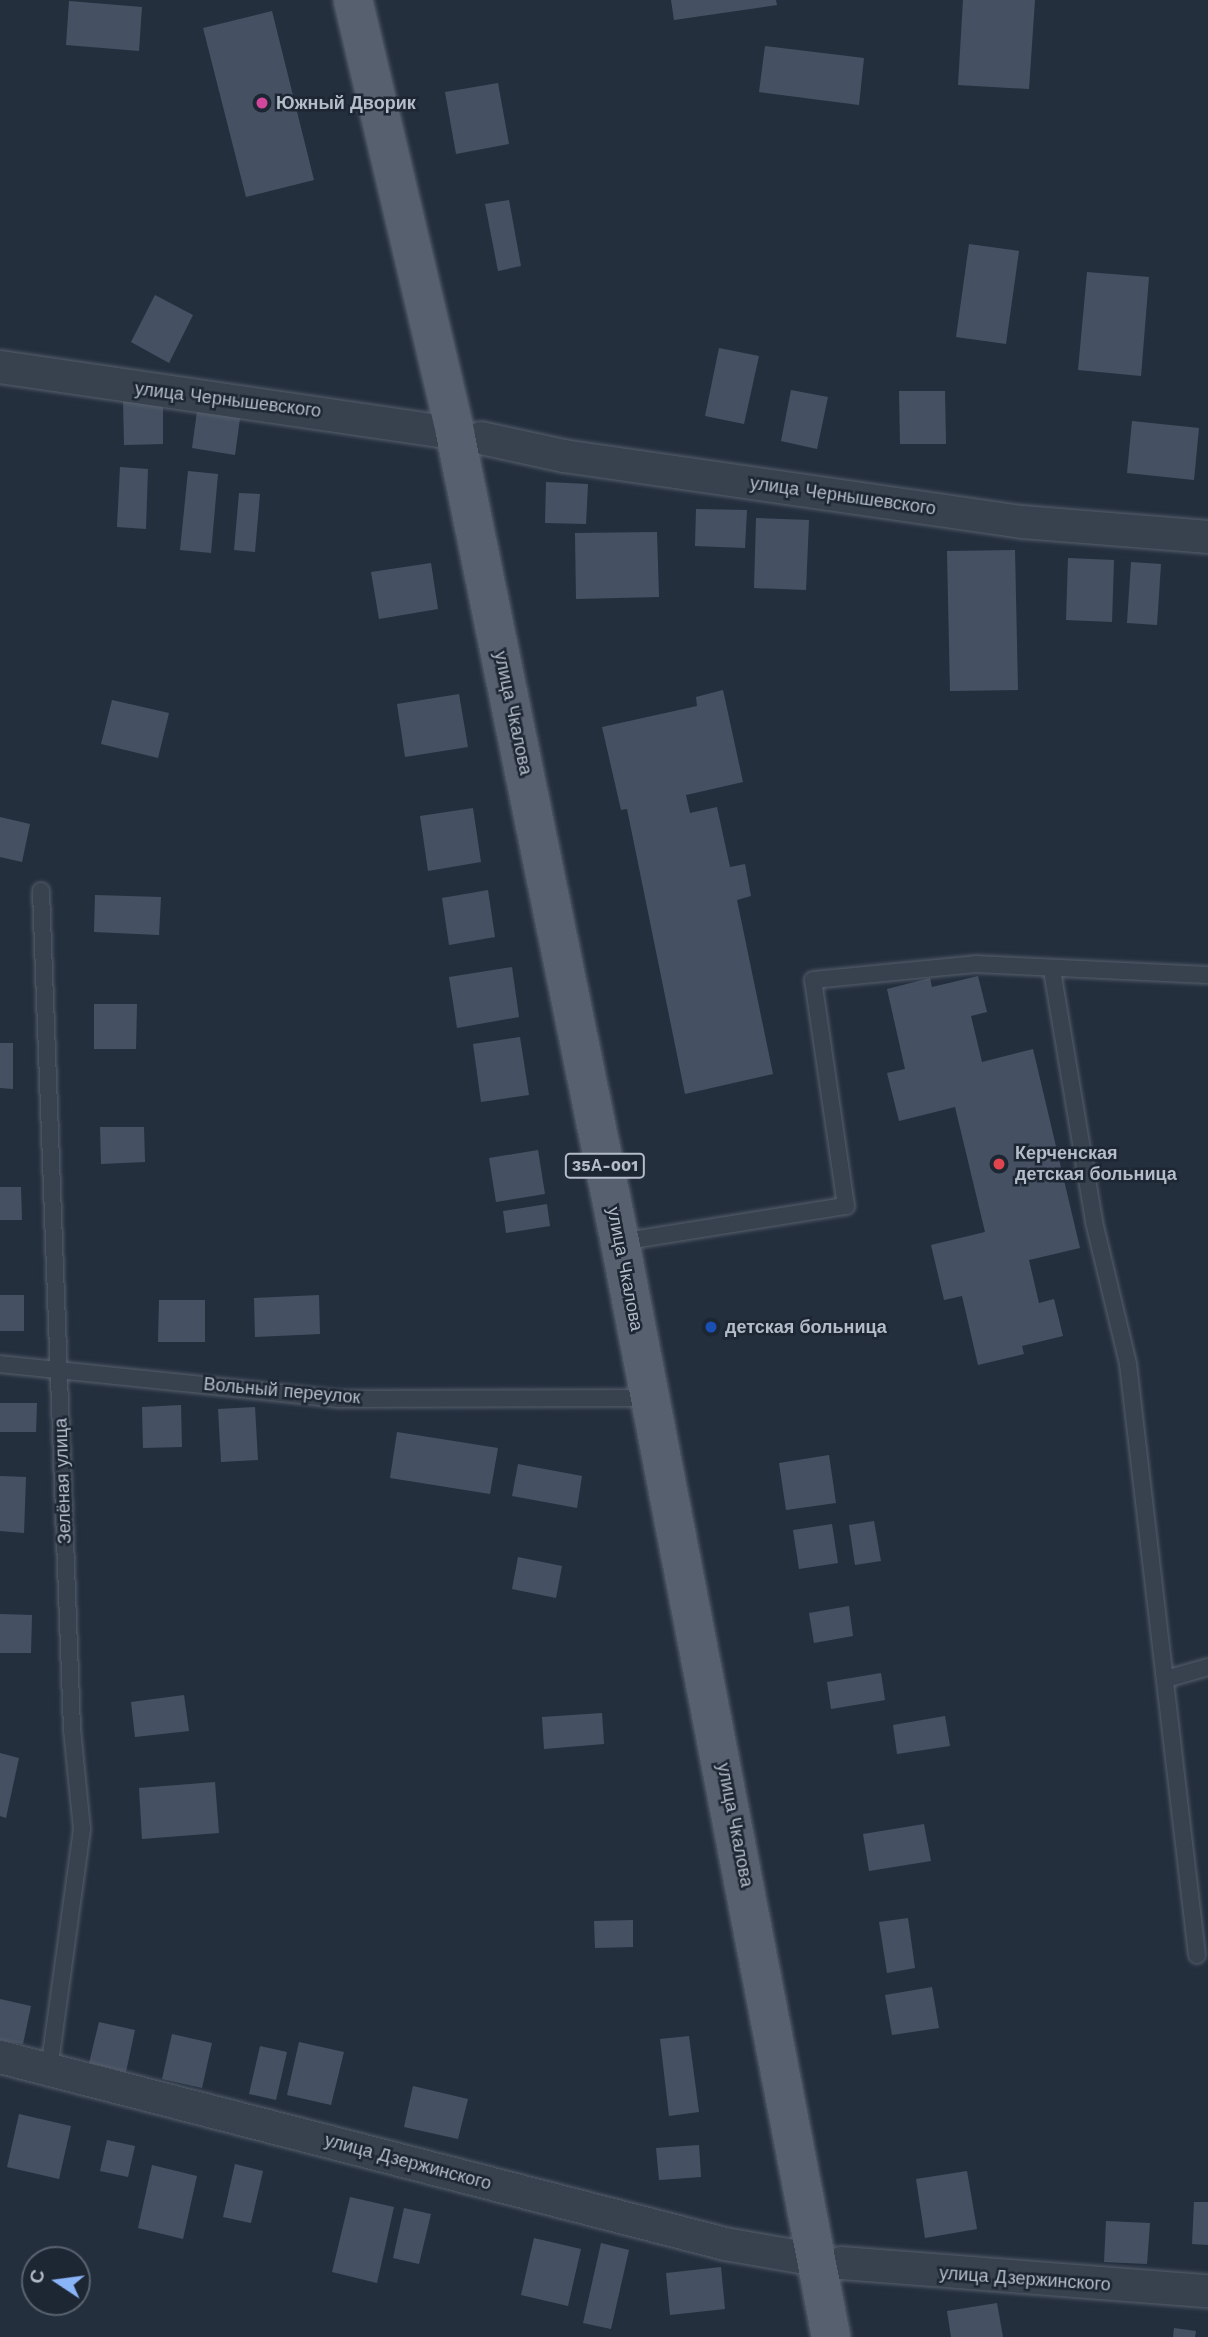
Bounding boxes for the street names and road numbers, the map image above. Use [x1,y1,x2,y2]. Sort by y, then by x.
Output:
street label: улица Чернышевского [134,378,322,422]
street label: улица Чернышевского [749,472,937,520]
street label: улица Чкалова [489,649,537,777]
road number: 35А-001 [565,1154,645,1178]
street label: улица Чкалова [602,1205,648,1333]
street label: Вольный переулок [203,1373,361,1409]
street label: Зелёная улица [50,1418,76,1544]
street label: улица Чкалова [712,1761,758,1889]
street label: улица Дзержинского [322,2129,494,2195]
street label: улица Дзержинского [939,2262,1111,2296]

